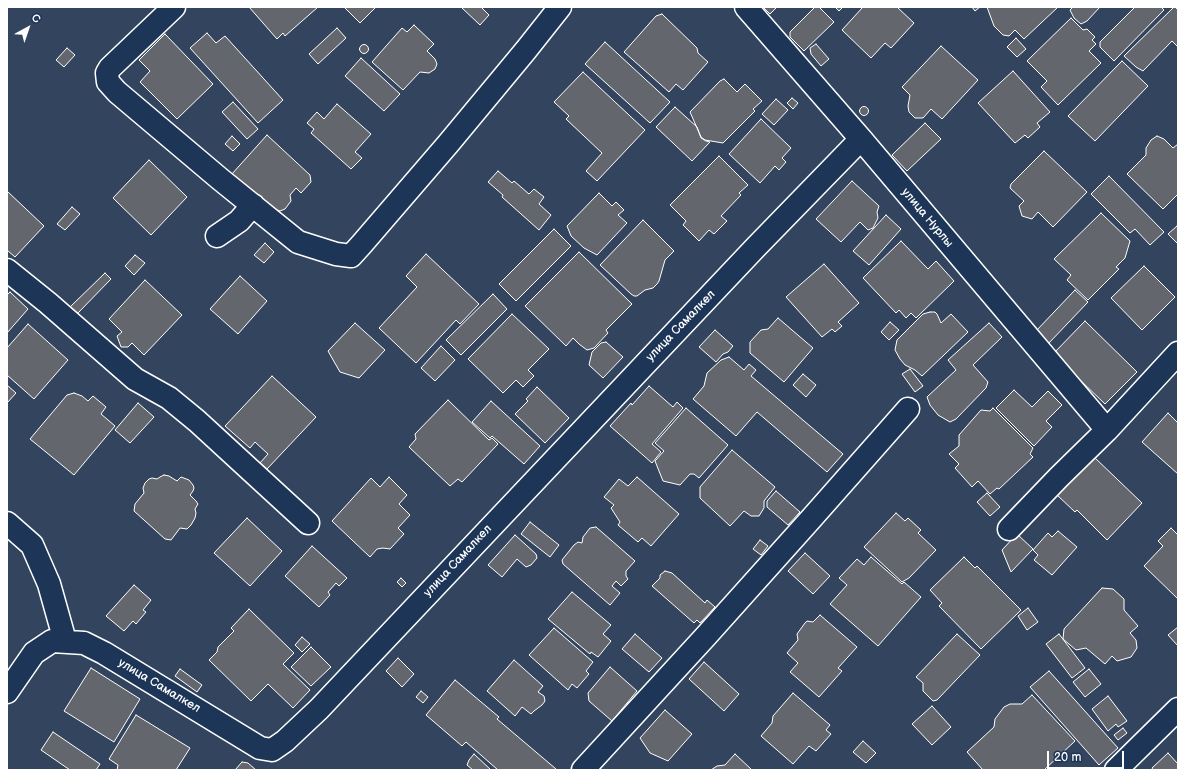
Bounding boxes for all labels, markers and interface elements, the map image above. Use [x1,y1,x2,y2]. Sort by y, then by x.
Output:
north arrow [8,8,48,48]
text: С [29,11,43,26]
street label: улица Нурлы [898,185,956,251]
street label: улица Самалкел [643,287,719,365]
street label: улица Самалкел [421,522,495,600]
street label: улица Самалкел [115,656,203,716]
scale bar [1049,743,1126,769]
text: 20 m [1054,750,1081,765]

